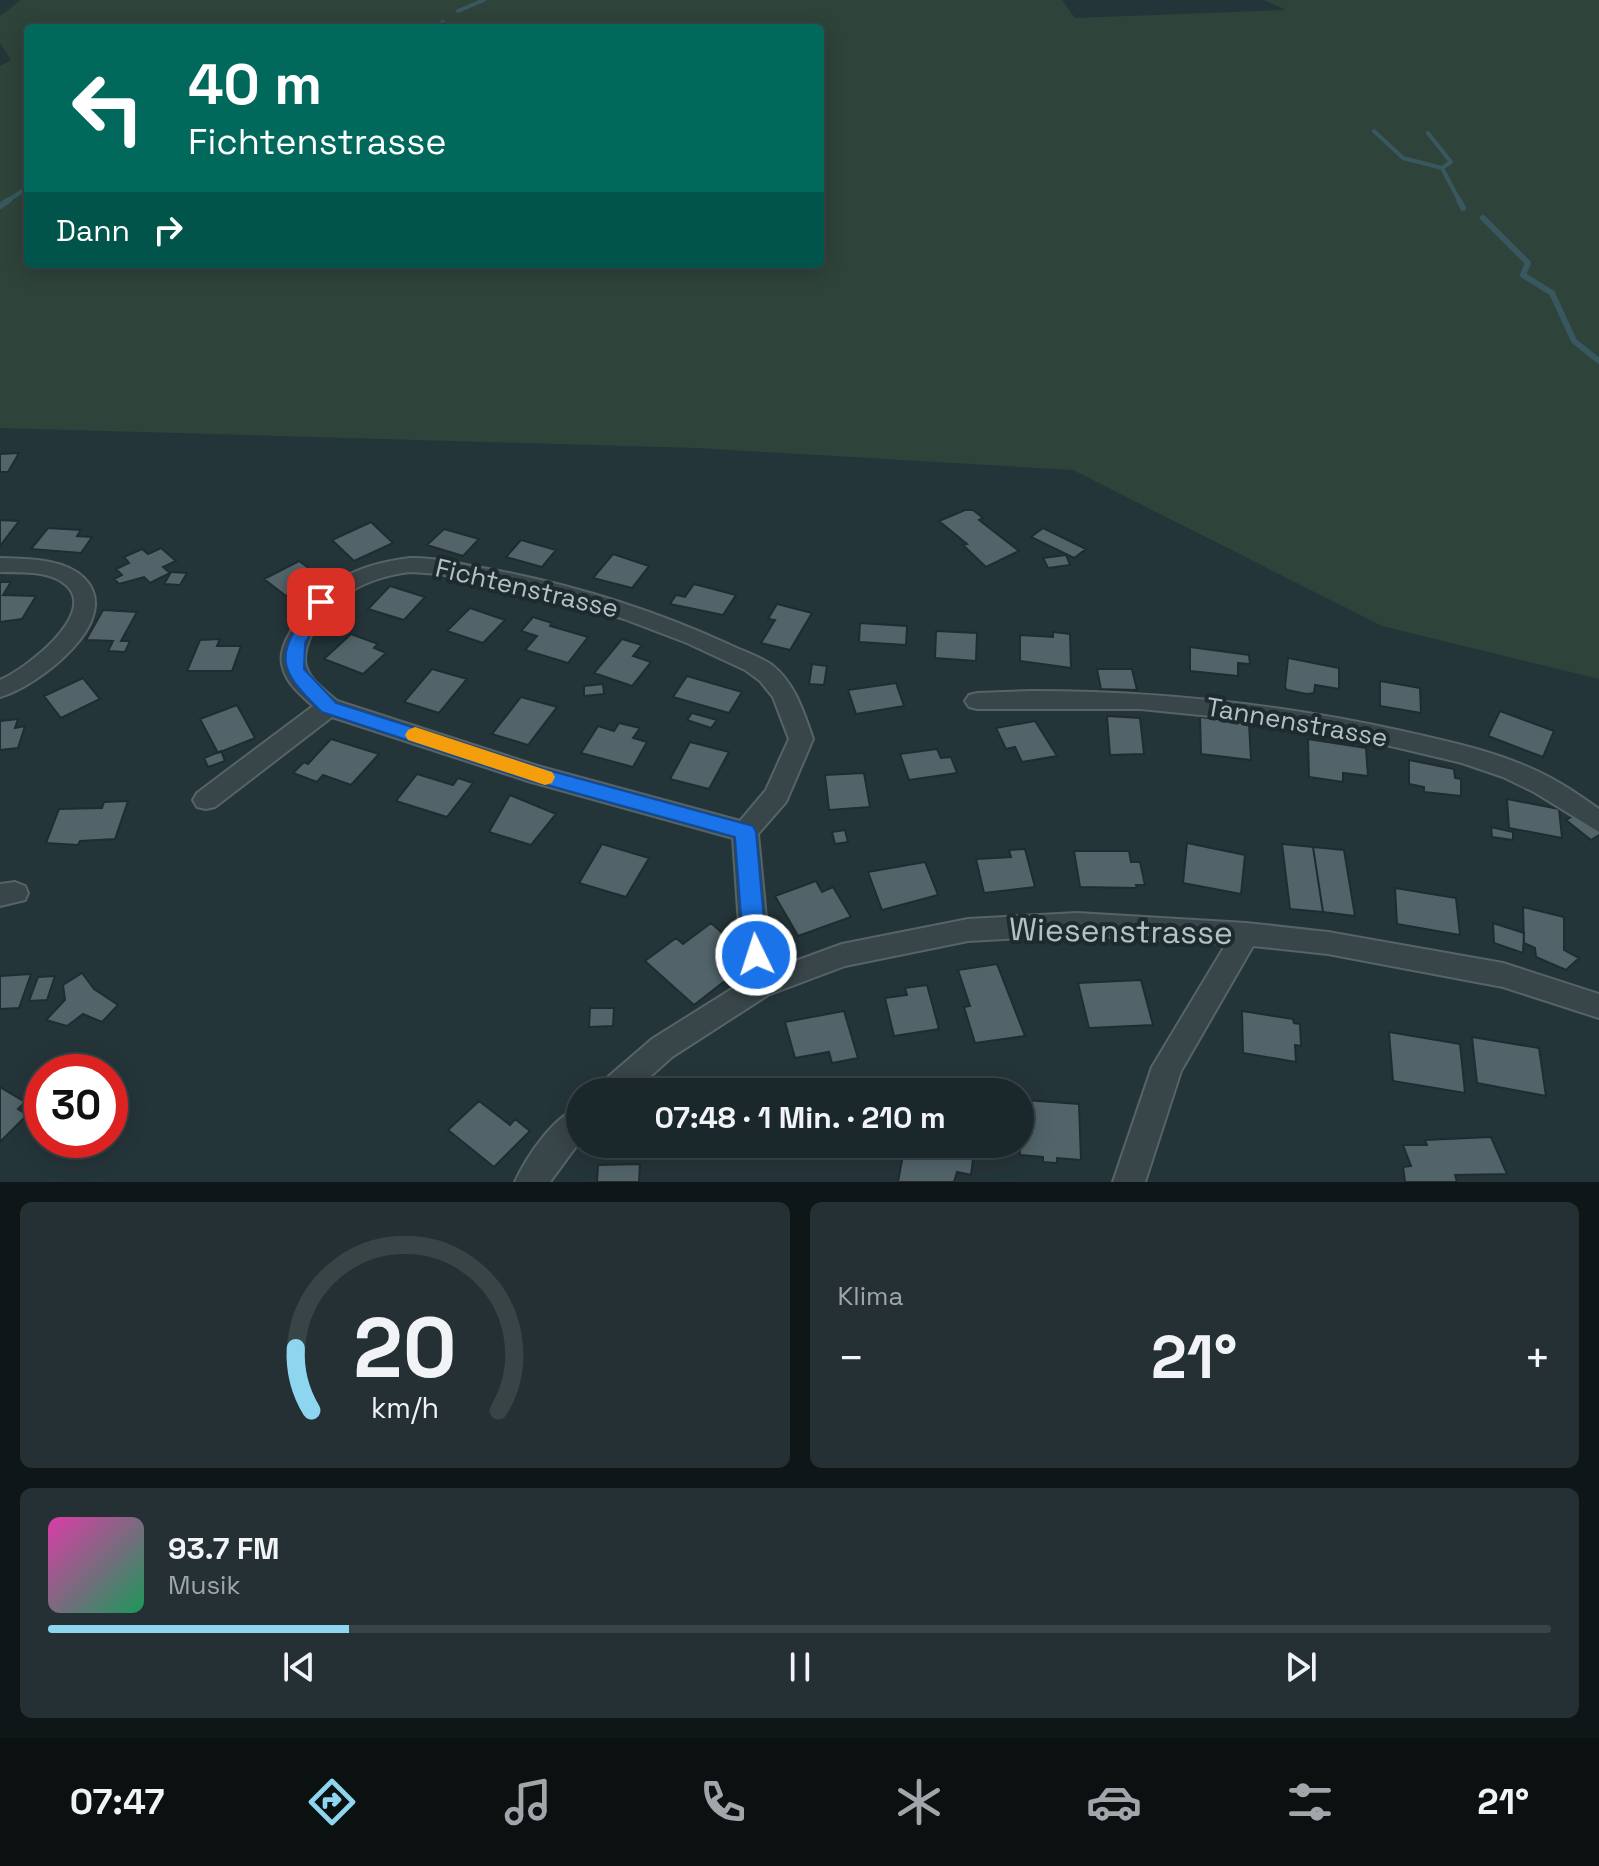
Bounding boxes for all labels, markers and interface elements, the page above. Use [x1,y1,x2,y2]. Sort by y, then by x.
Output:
text: 40 m [188,49,322,120]
icon: left [56,56,160,160]
text: Fichtenstrasse [188,119,447,165]
icon: right [146,208,190,252]
text: Dann [56,211,130,250]
street label: Fichtenstrasse [432,550,622,626]
pin [287,568,355,636]
icon: arrive [299,580,343,624]
street label: Tannenstrasse [1204,689,1390,755]
street label: Wiesenstrasse [1009,909,1233,953]
position arrow [714,913,798,997]
speed limit sign: 30 [24,1054,128,1158]
text: 07:48 · 1 Min. · 210 m [654,1098,946,1137]
text: Klima [838,1279,903,1313]
text: 20 [353,1295,456,1401]
text: 21° [1151,1319,1237,1396]
text: − [838,1330,865,1386]
text: + [1524,1330,1551,1386]
text: km/h [371,1390,439,1426]
text: 93.7 FM [168,1529,279,1568]
text: Musik [168,1568,240,1602]
icon: previous [277,1645,321,1689]
icon: pause [778,1645,822,1689]
icon: next [1279,1645,1323,1689]
icon: directions [304,1774,360,1830]
icon: music [500,1774,556,1830]
icon: phone [695,1774,751,1830]
icon: climate [891,1774,947,1830]
icon: car [1086,1774,1142,1830]
icon: filters [1282,1774,1338,1830]
text: 07:47 [70,1779,164,1825]
text: 21° [1477,1779,1529,1825]

